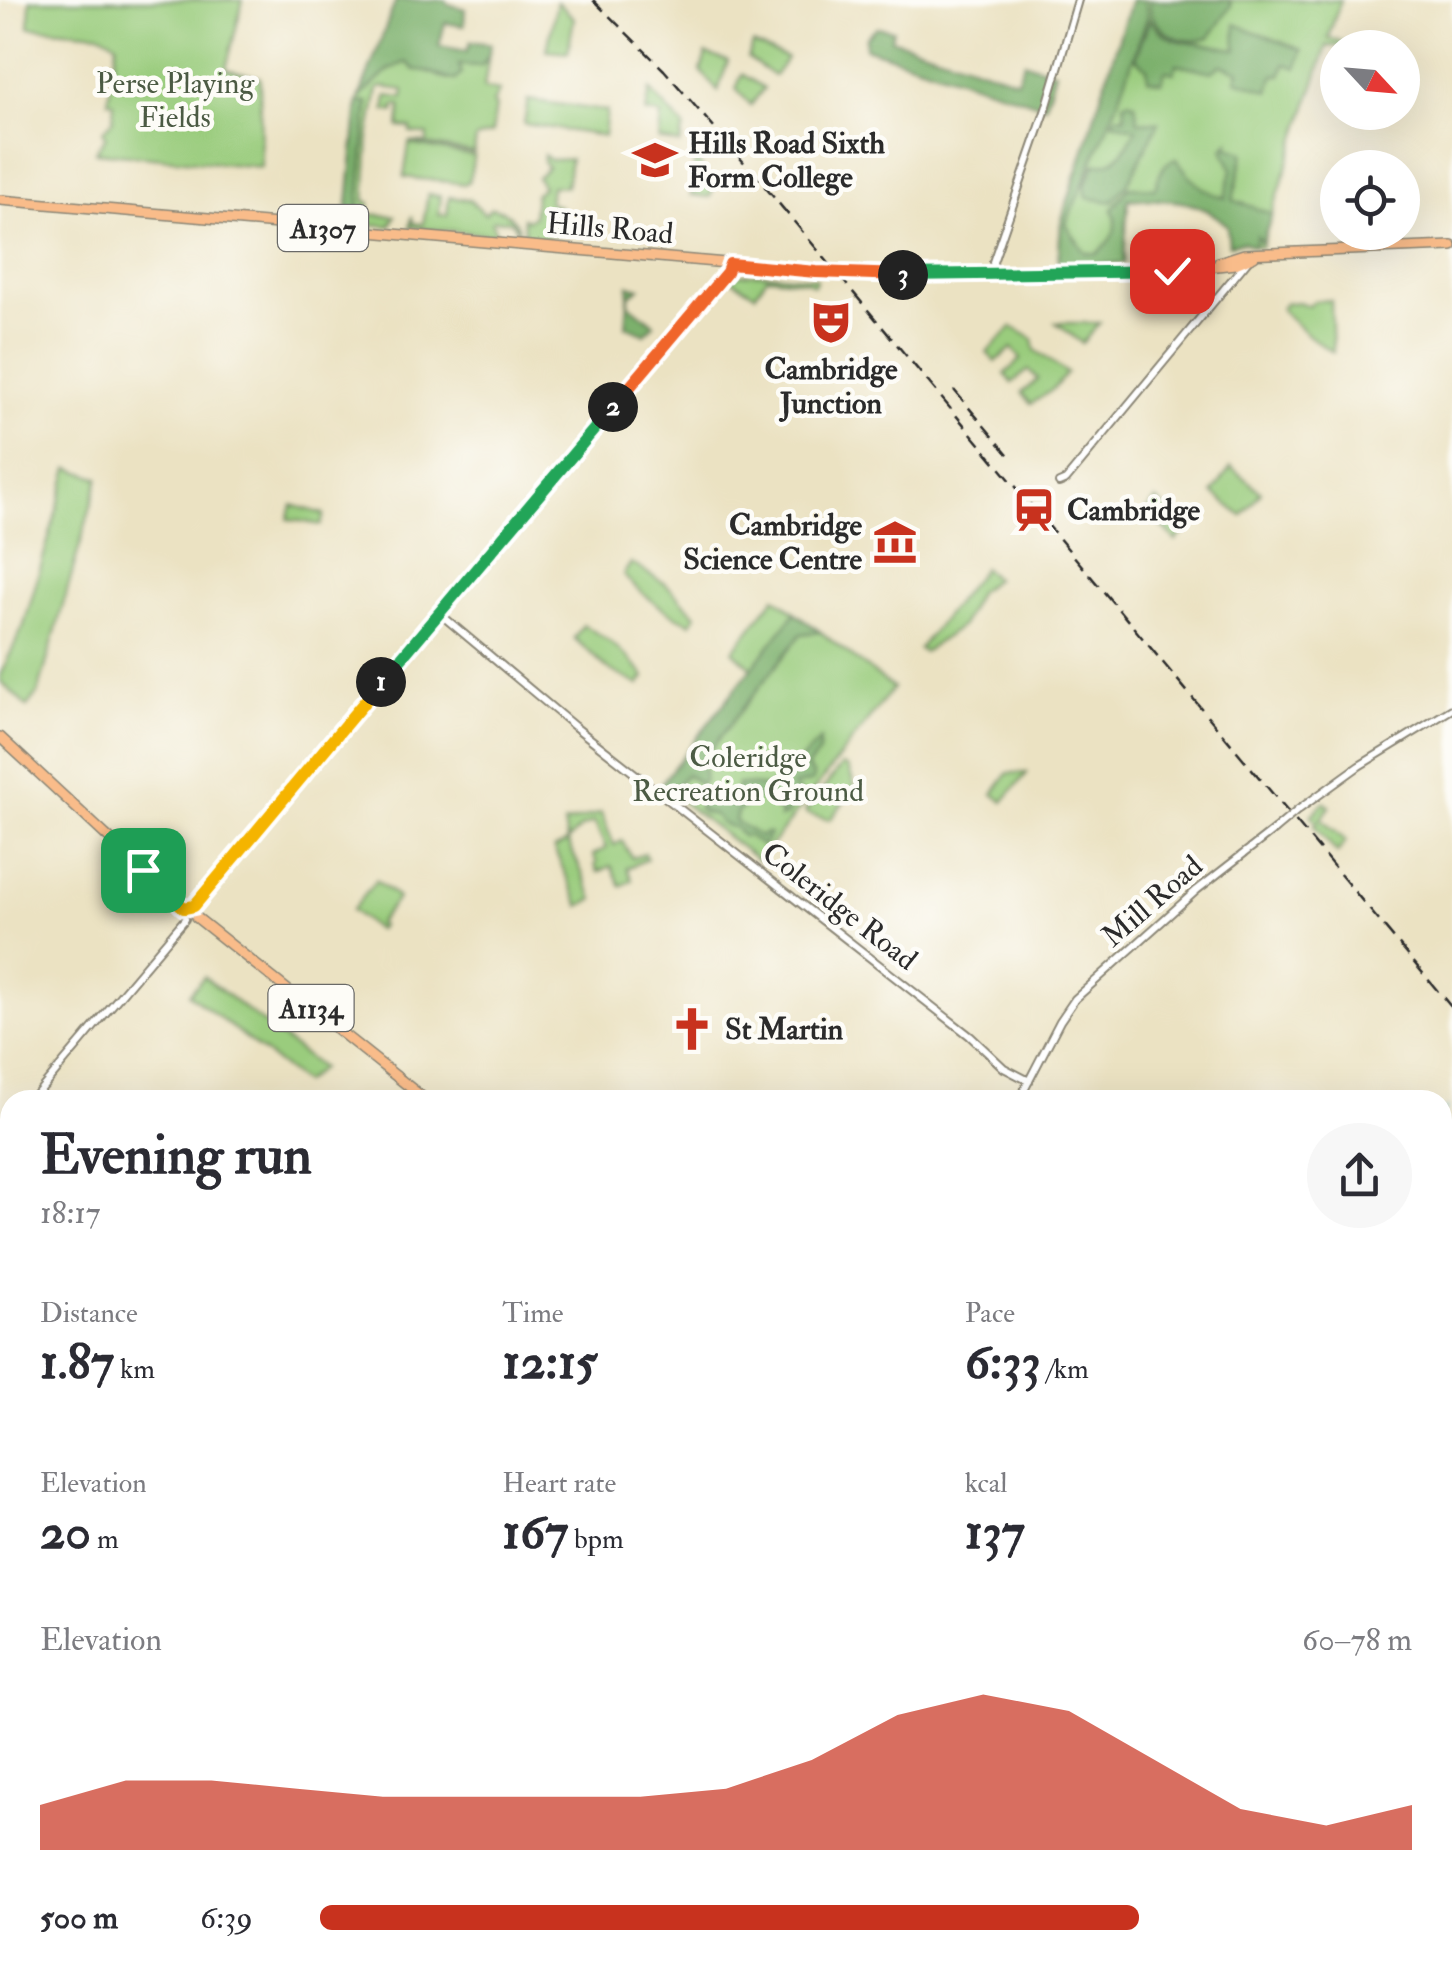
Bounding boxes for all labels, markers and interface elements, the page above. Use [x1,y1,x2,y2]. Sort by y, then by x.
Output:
north arrow [1320,30,1420,130]
map controls [1320,30,1420,250]
park label: Perse Playing Fields [96,65,255,136]
place label: Hills Road Sixth Form College [688,125,885,196]
school or university icon: Hills Road Sixth Form College [631,136,679,184]
button: locate [1320,150,1420,250]
road number: A1307 [278,205,368,251]
street label: Hills Road [545,205,675,252]
pin [1130,229,1215,314]
icon: check [1145,244,1200,299]
pin: 3 [878,250,928,300]
text: 3 [898,257,908,292]
theatre icon: Cambridge Junction [807,298,855,346]
place label: Cambridge Junction [764,351,898,422]
pin: 2 [588,382,638,432]
text: 2 [606,389,620,424]
station icon: Cambridge [1010,486,1058,534]
place label: Cambridge [1067,492,1200,529]
place label: Cambridge Science Centre [683,507,862,578]
museum icon: Cambridge Science Centre [871,518,919,566]
pin: 1 [356,657,406,707]
text: 1 [376,664,386,699]
park label: Coleridge Recreation Ground [632,739,864,810]
pin [101,828,186,913]
street label: Coleridge Road [755,834,925,979]
icon: arrive [116,843,171,898]
street label: Mill Road [1094,847,1210,955]
road number: A1134 [268,985,354,1031]
church icon: St Martin [668,1005,716,1053]
place label: St Martin [725,1011,844,1048]
text: Evening run [40,1121,312,1190]
button: share [1307,1123,1412,1228]
text: 18:17 [40,1193,100,1233]
text: Distance [40,1296,138,1331]
text: Time [502,1296,564,1331]
text: Pace [965,1296,1015,1331]
text: 1.87 [40,1331,114,1394]
text: 12:15 [502,1331,598,1394]
text: 6:33 [965,1331,1041,1394]
text: km [114,1352,155,1387]
text: /km [1041,1352,1089,1387]
text: Elevation [40,1466,147,1501]
text: Heart rate [502,1466,616,1501]
text: kcal [965,1466,1008,1501]
text: 20 [40,1501,91,1564]
text: 167 [502,1501,568,1564]
text: 137 [965,1501,1025,1564]
text: m [91,1522,119,1557]
text: bpm [568,1522,624,1557]
text: Elevation [40,1620,162,1660]
text: 60–78 m [1302,1620,1412,1660]
text: 500 m [40,1898,118,1938]
text: 6:39 [200,1898,253,1938]

